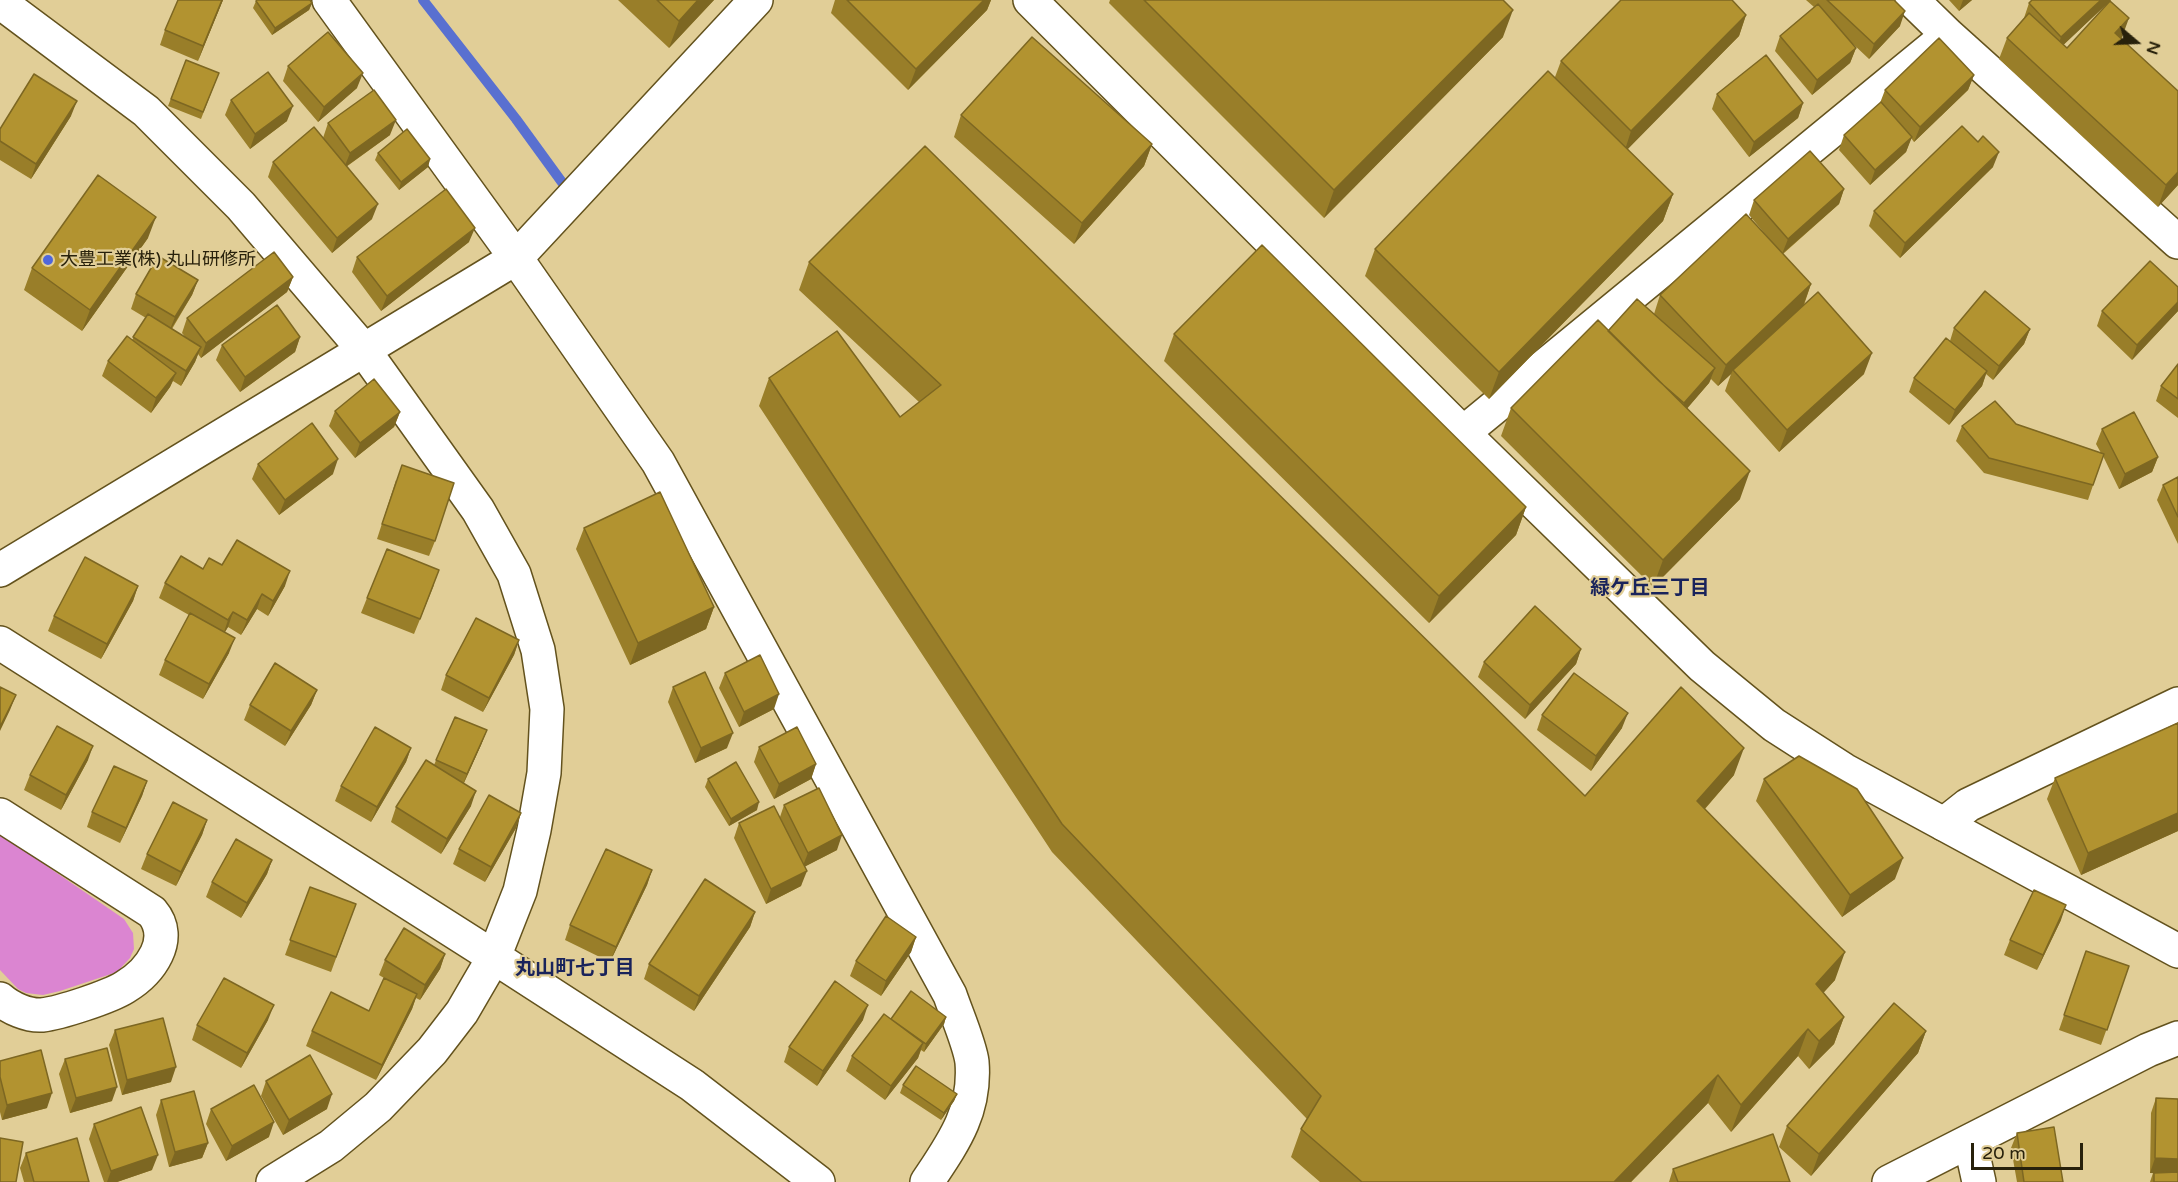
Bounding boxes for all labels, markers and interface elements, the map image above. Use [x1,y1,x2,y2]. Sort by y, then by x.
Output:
north arrow [2106,12,2166,72]
text: N [2141,39,2165,57]
place label: 大豊工業(株) 丸山研修所 [60,249,256,271]
marker: 大豊工業(株) 丸山研修所 [41,253,55,267]
district label: 緑ケ丘三丁目 [1590,577,1710,601]
district label: 丸山町七丁目 [515,957,635,981]
scale bar [1974,1131,2086,1169]
text: 20 m [1982,1142,2026,1164]

